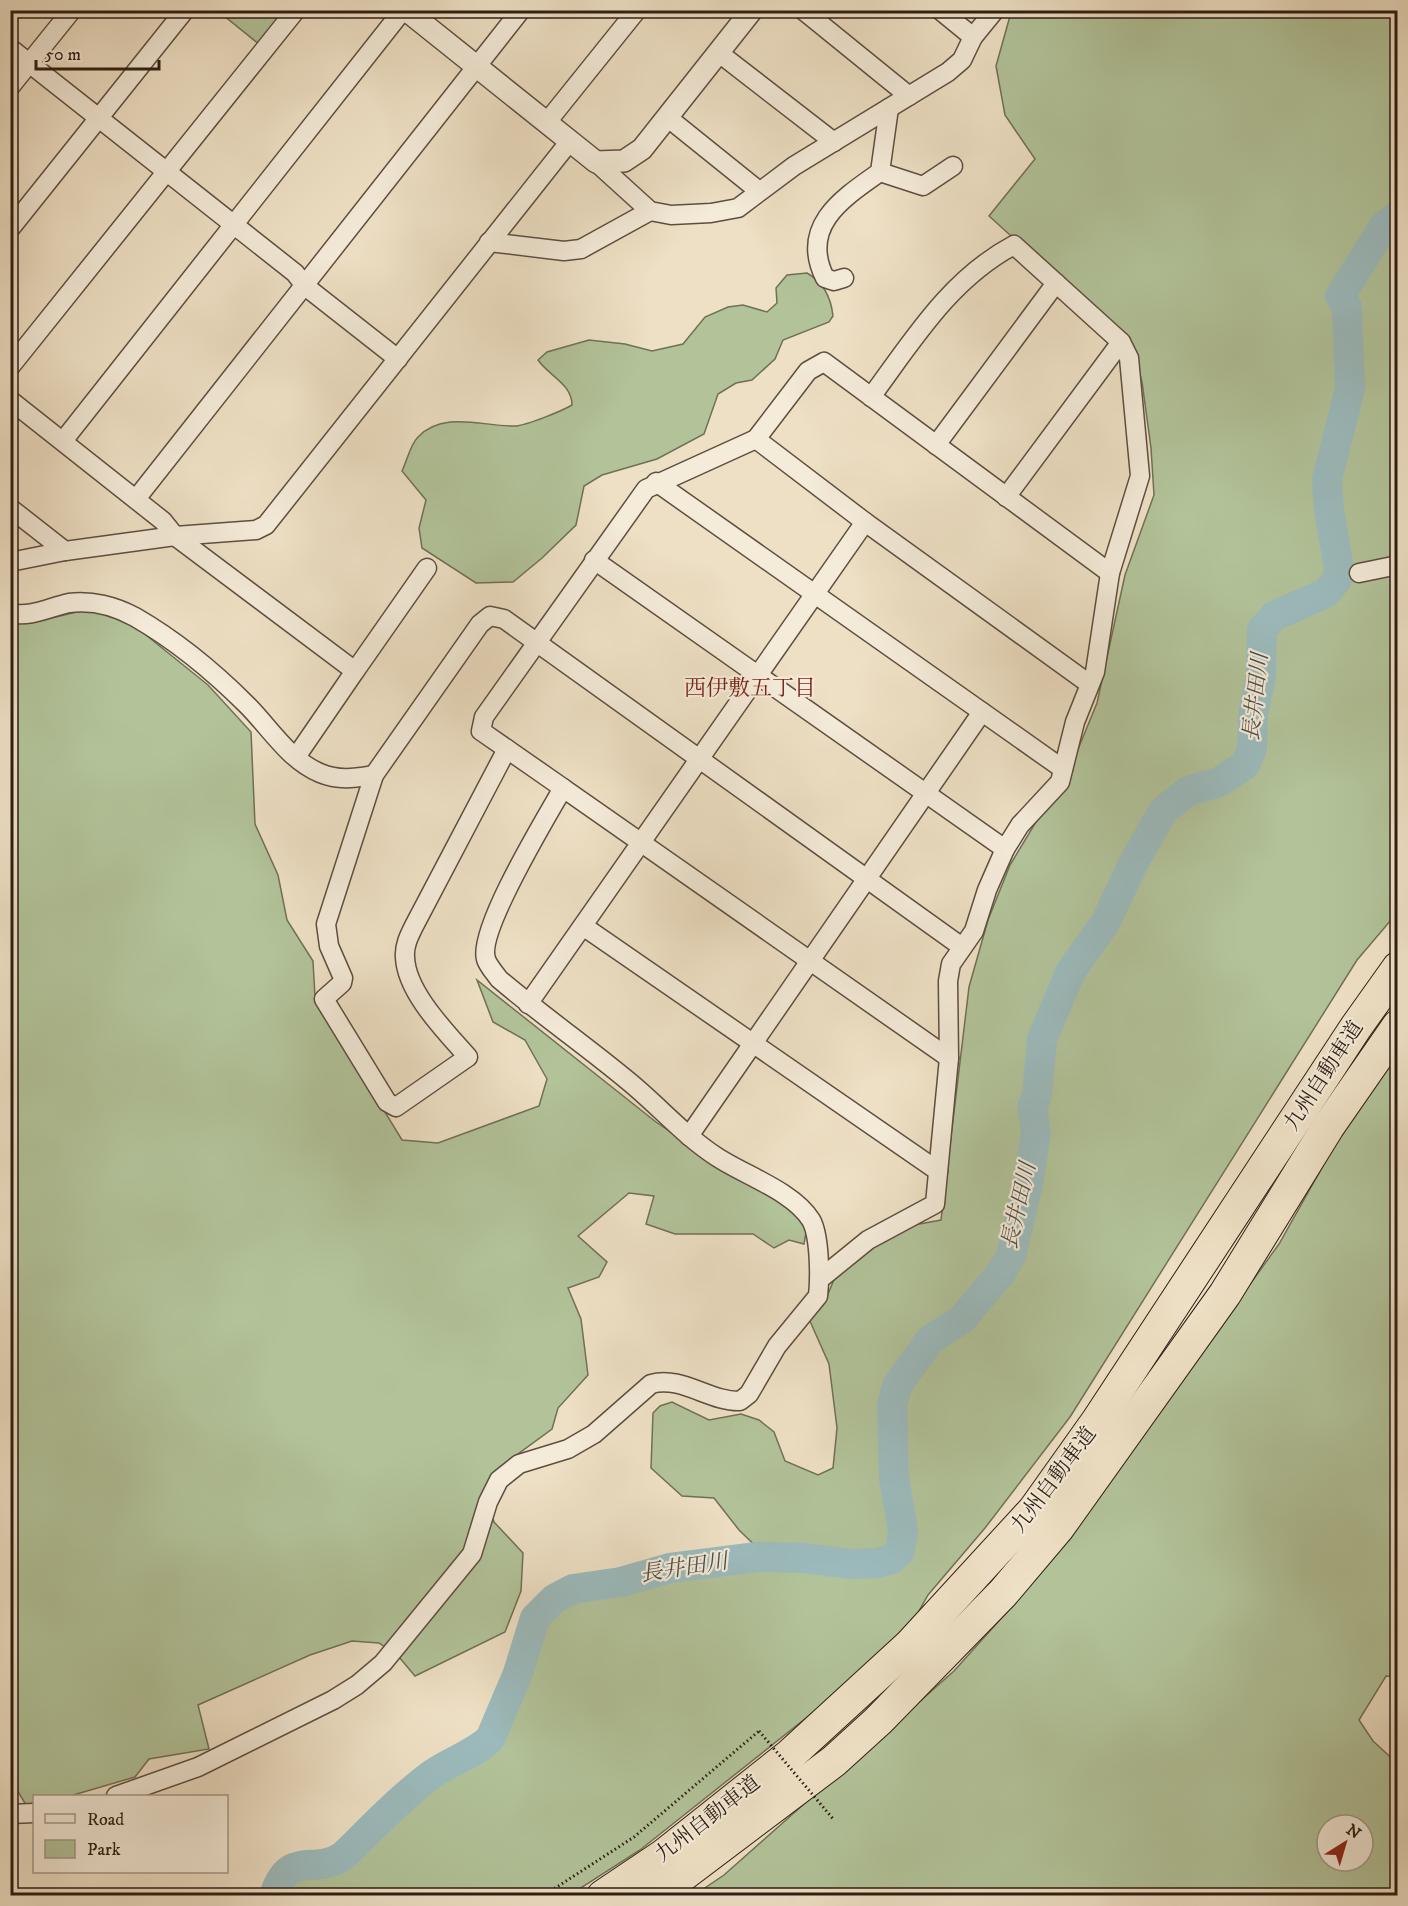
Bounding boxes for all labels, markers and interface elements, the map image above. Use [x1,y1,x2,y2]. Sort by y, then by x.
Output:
scale bar [36,33,159,71]
text: 50 m [45,44,81,66]
water label: 長井田川 [1238,650,1274,742]
district label: 西伊敷五丁目 [684,675,816,702]
street label: 九州自動車道 [1279,1016,1369,1136]
water label: 長井田川 [996,1158,1043,1252]
street label: 九州自動車道 [1006,1422,1102,1538]
water label: 長井田川 [638,1547,732,1588]
street label: 九州自動車道 [650,1770,766,1868]
legend [33,1795,228,1873]
text: Road [87,1809,124,1831]
north arrow [1315,1813,1375,1873]
text: N [1342,1820,1365,1844]
text: Park [87,1839,121,1861]

